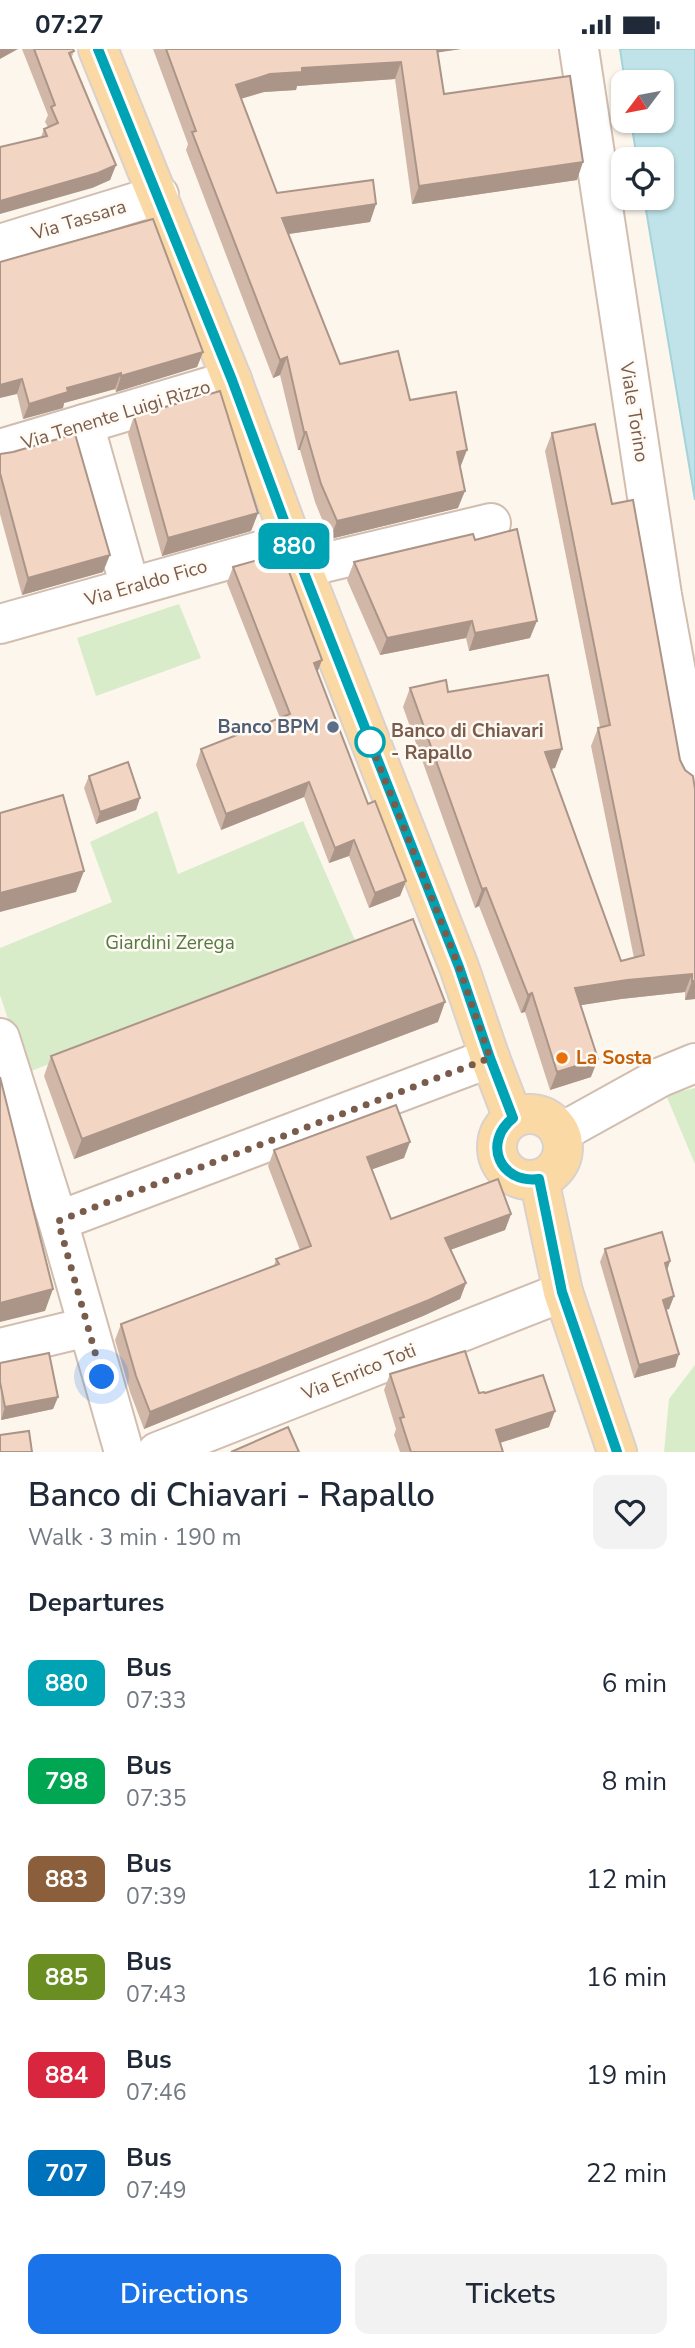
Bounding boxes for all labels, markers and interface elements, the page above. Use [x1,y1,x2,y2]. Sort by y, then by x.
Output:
text: 07:27 [35,7,104,42]
north arrow [611,70,674,133]
map controls [611,70,674,210]
button: locate [611,147,674,210]
street label: Via Tassara [28,193,129,247]
street label: Viale Torino [613,359,655,464]
street label: Via Tenente Luigi Rizzo [17,374,214,456]
line badge: 880 [254,523,334,569]
text: 880 [272,530,316,562]
street label: Via Eraldo Fico [81,553,210,613]
place label: Banco BPM [218,714,319,740]
place label: Banco di Chiavari - Rapallo [391,718,543,766]
marker: Banco BPM [325,719,341,735]
marker: Banco di Chiavari - Rapallo [355,727,385,757]
park label: Giardini Zerega [105,930,235,956]
place label: La Sosta [576,1045,652,1071]
marker: La Sosta [554,1050,570,1066]
street label: Via Enrico Toti [297,1337,420,1407]
your location [84,1359,119,1394]
text: Banco di Chiavari - Rapallo [28,1473,435,1518]
button: heart [593,1475,667,1549]
text: Walk · 3 min · 190 m [28,1522,241,1553]
text: Departures [28,1585,164,1620]
text: Bus [126,1650,172,1685]
text: 6 min [602,1666,667,1701]
text: 880 [45,1667,88,1699]
text: 07:33 [126,1685,186,1716]
text: Bus [126,1748,172,1783]
text: 8 min [602,1764,667,1799]
text: 798 [45,1765,88,1797]
text: 07:35 [126,1783,186,1814]
text: Bus [126,1846,172,1881]
text: 12 min [586,1862,667,1897]
text: 883 [45,1863,88,1895]
text: 07:39 [126,1881,186,1912]
text: Bus [126,1944,172,1979]
text: 16 min [586,1960,667,1995]
text: 885 [45,1961,88,1993]
text: 07:43 [126,1979,186,2010]
text: Bus [126,2042,172,2077]
text: 19 min [586,2058,667,2093]
text: 884 [45,2059,88,2091]
text: 07:46 [126,2077,186,2108]
text: Bus [126,2140,172,2175]
text: 22 min [586,2156,667,2191]
text: 707 [45,2157,88,2189]
text: 07:49 [126,2175,186,2206]
button: Directions [28,2254,341,2334]
button: Tickets [355,2254,667,2334]

